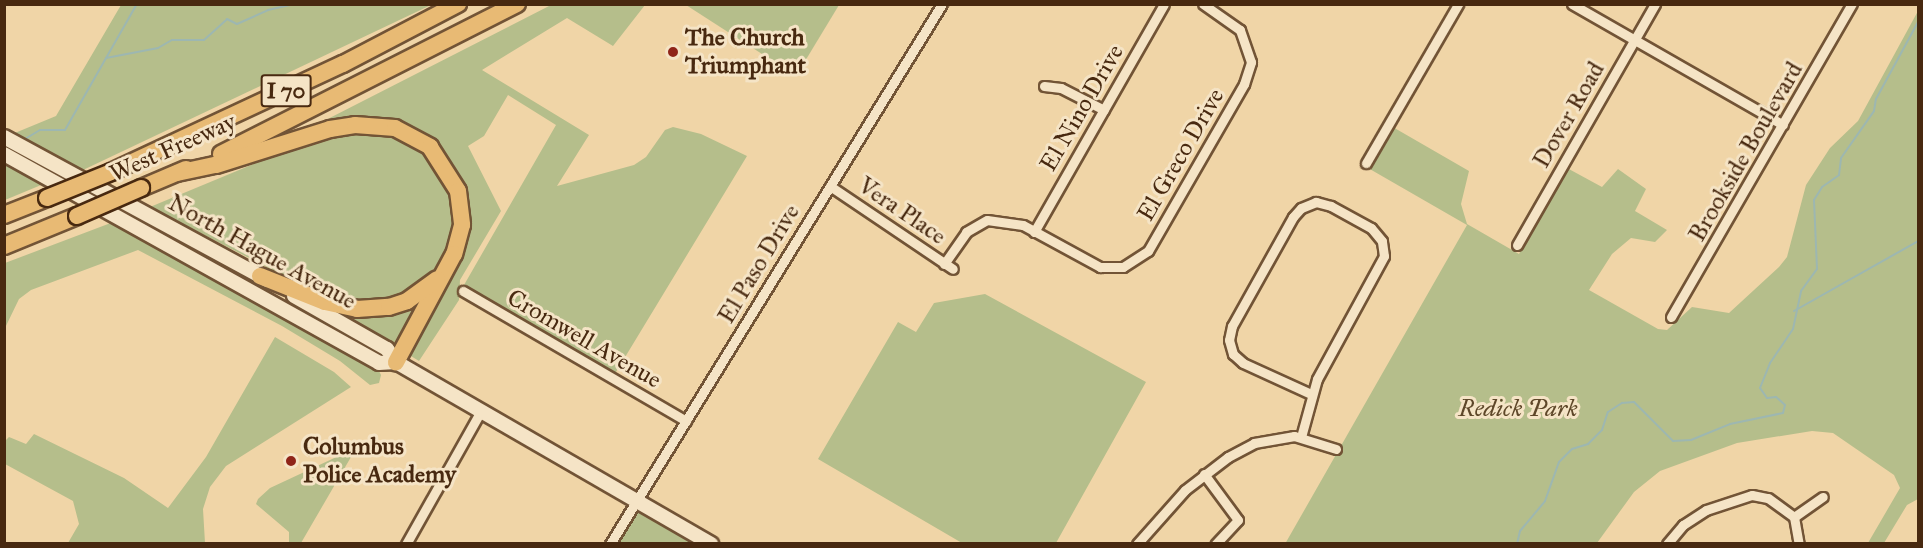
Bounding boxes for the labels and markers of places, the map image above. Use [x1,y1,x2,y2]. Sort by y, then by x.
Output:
place label: The Church Triumphant [685,24,806,80]
marker: The Church Triumphant [666,45,680,59]
place label: Columbus Police Academy [303,433,456,489]
marker: Columbus Police Academy [284,454,298,468]

